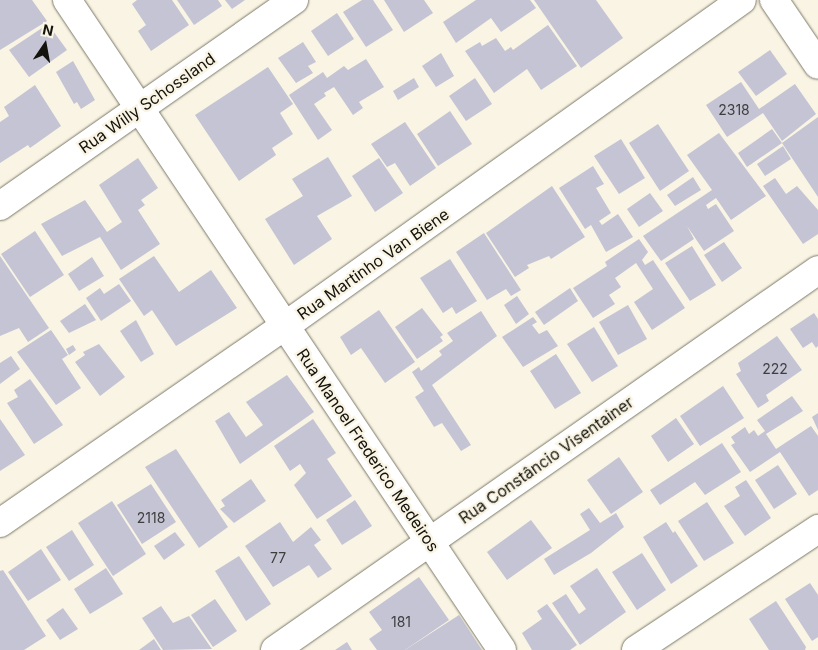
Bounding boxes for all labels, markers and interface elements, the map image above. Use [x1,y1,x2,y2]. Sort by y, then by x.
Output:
north arrow [20,20,70,70]
text: N [41,20,55,39]
street label: Rua Willy Schossland [75,49,219,157]
house number: 2318 [718,102,750,118]
street label: Rua Martinho Van Biene [293,204,453,324]
street label: Rua Manoel Frederico Medeiros [293,345,443,555]
house number: 222 [762,361,788,377]
street label: Rua Constâncio Visentainer [455,392,637,528]
house number: 2118 [137,510,165,526]
house number: 77 [270,550,286,566]
house number: 181 [391,614,411,630]

